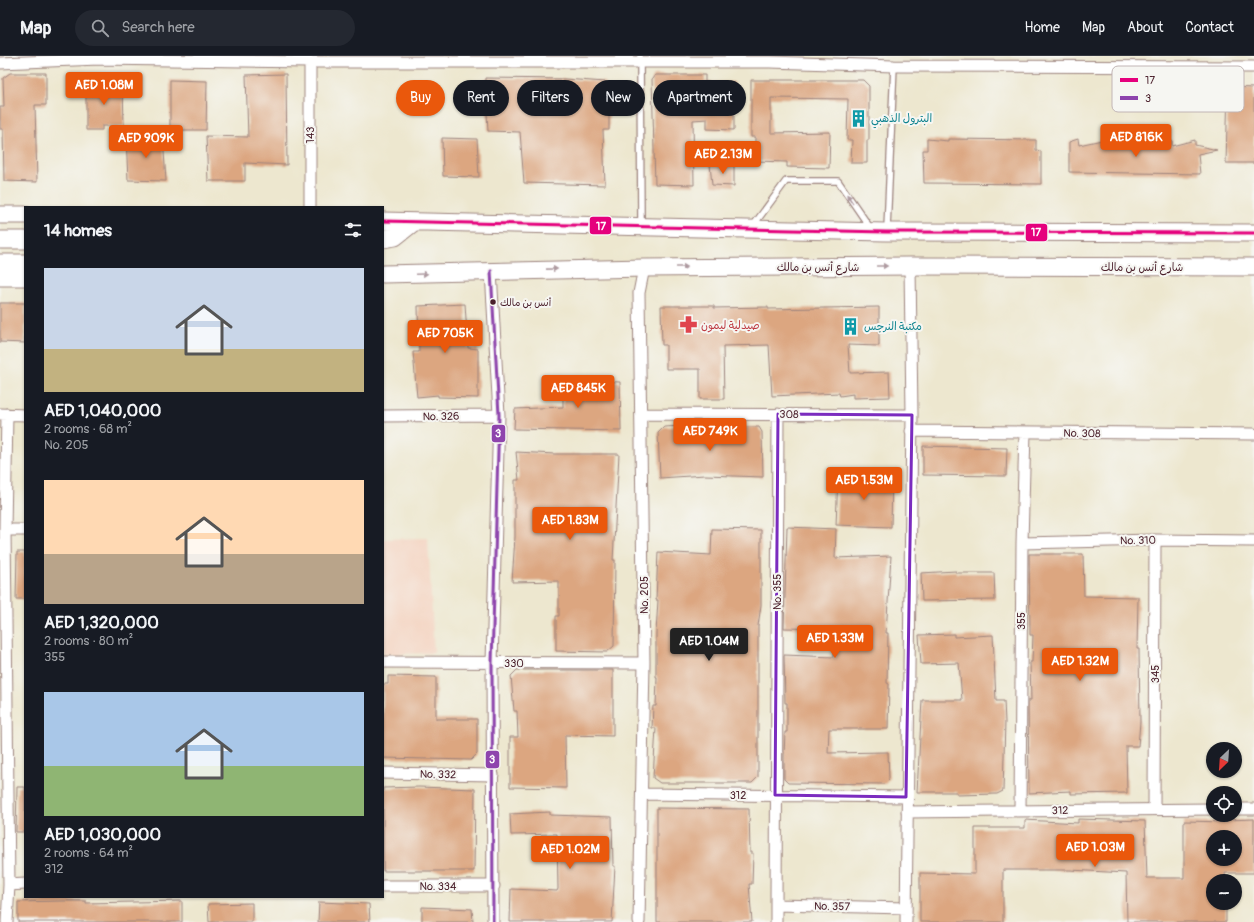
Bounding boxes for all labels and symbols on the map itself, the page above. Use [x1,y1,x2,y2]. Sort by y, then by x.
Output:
legend [1112,66,1244,112]
pin: AED 1.08M [58,72,150,106]
text: 17 [1145,74,1155,87]
text: 3 [1145,92,1151,105]
building icon: البترول الذهبي [848,108,868,128]
place label: البترول الذهبي [871,112,932,129]
pin: AED 816K [1095,124,1177,158]
pin: AED 909K [105,125,187,159]
street label: 143 [304,127,317,143]
pin: AED 2.13M [677,141,769,175]
one-way arrow [846,194,854,204]
line badge: 17 [589,216,612,235]
text: 17 [596,220,606,233]
line badge: 17 [1025,223,1048,242]
text: 17 [1031,226,1041,239]
street label: شارع أنس بن مالك [777,261,859,276]
street label: شارع أنس بن مالك [1101,261,1183,276]
one-way arrow [876,263,889,269]
one-way arrow [676,264,689,270]
one-way arrow [546,266,559,272]
one-way arrow [416,271,428,278]
marker: أنس بن مالك [488,297,498,307]
place label: أنس بن مالك [500,297,552,309]
pharmacy icon: صيدلية ليمون [678,315,698,335]
building icon: مكتبة النرجس [841,316,861,336]
place label: صيدلية ليمون [701,319,760,333]
pin: AED 705K [404,320,486,354]
place label: مكتبة النرجس [864,320,922,334]
pin: AED 845K [537,375,619,409]
street label: 308 [779,408,799,421]
street label: No. 326 [422,410,460,423]
pin: AED 749K [669,418,751,452]
line badge: 3 [491,424,506,443]
text: 3 [495,427,501,440]
street label: No. 308 [1063,427,1101,440]
pin: AED 1.53M [818,467,910,501]
pin: AED 1.83M [524,507,616,541]
street label: No. 310 [1120,534,1156,547]
street label: No. 355 [771,574,784,610]
street label: No. 205 [638,576,651,614]
street label: 355 [1015,612,1028,630]
pin: AED 1.33M [789,625,881,659]
pin: AED 1.04M [663,628,755,662]
pin: AED 1.32M [1034,648,1126,682]
street label: 330 [504,657,524,670]
street label: 345 [1149,665,1162,683]
north arrow [1206,742,1242,778]
line badge: 3 [485,750,500,769]
text: 3 [489,753,495,766]
street label: No. 332 [420,768,456,781]
street label: 312 [730,789,746,802]
street label: 312 [1052,804,1068,817]
pin: AED 1.03M [1049,834,1141,868]
pin: AED 1.02M [524,836,616,870]
street label: No. 334 [420,880,457,893]
street label: No. 357 [814,900,850,913]

